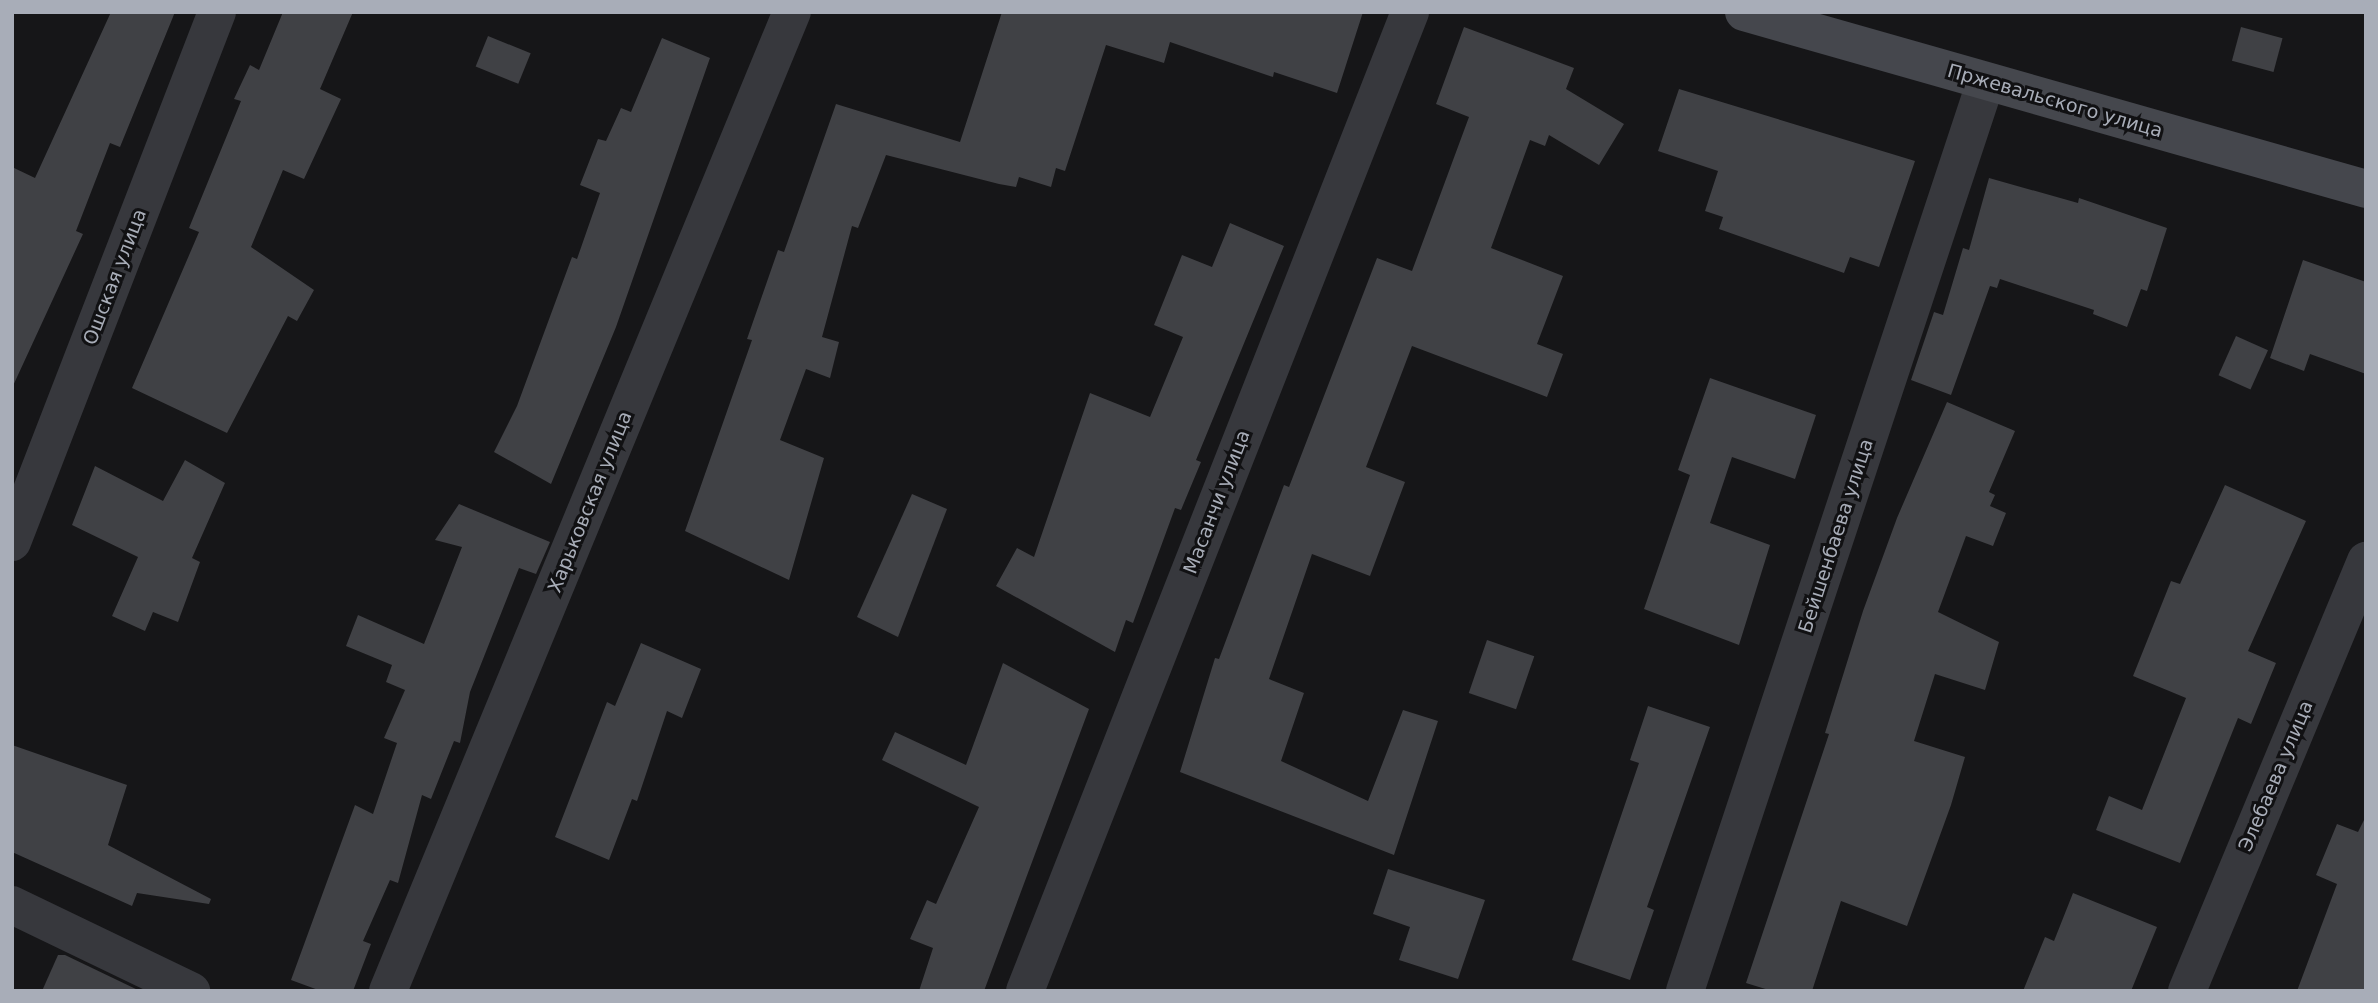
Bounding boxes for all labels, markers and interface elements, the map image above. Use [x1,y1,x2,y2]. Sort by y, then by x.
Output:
street label: Пржевальского улица [1945,59,2165,143]
street label: Ошская улица [79,206,151,348]
street label: Харьковская улица [543,408,637,596]
street label: Масанчи улица [1179,427,1255,577]
street label: Бейшенбаева улица [1794,436,1878,636]
street label: Элебаева улица [2234,697,2318,855]

